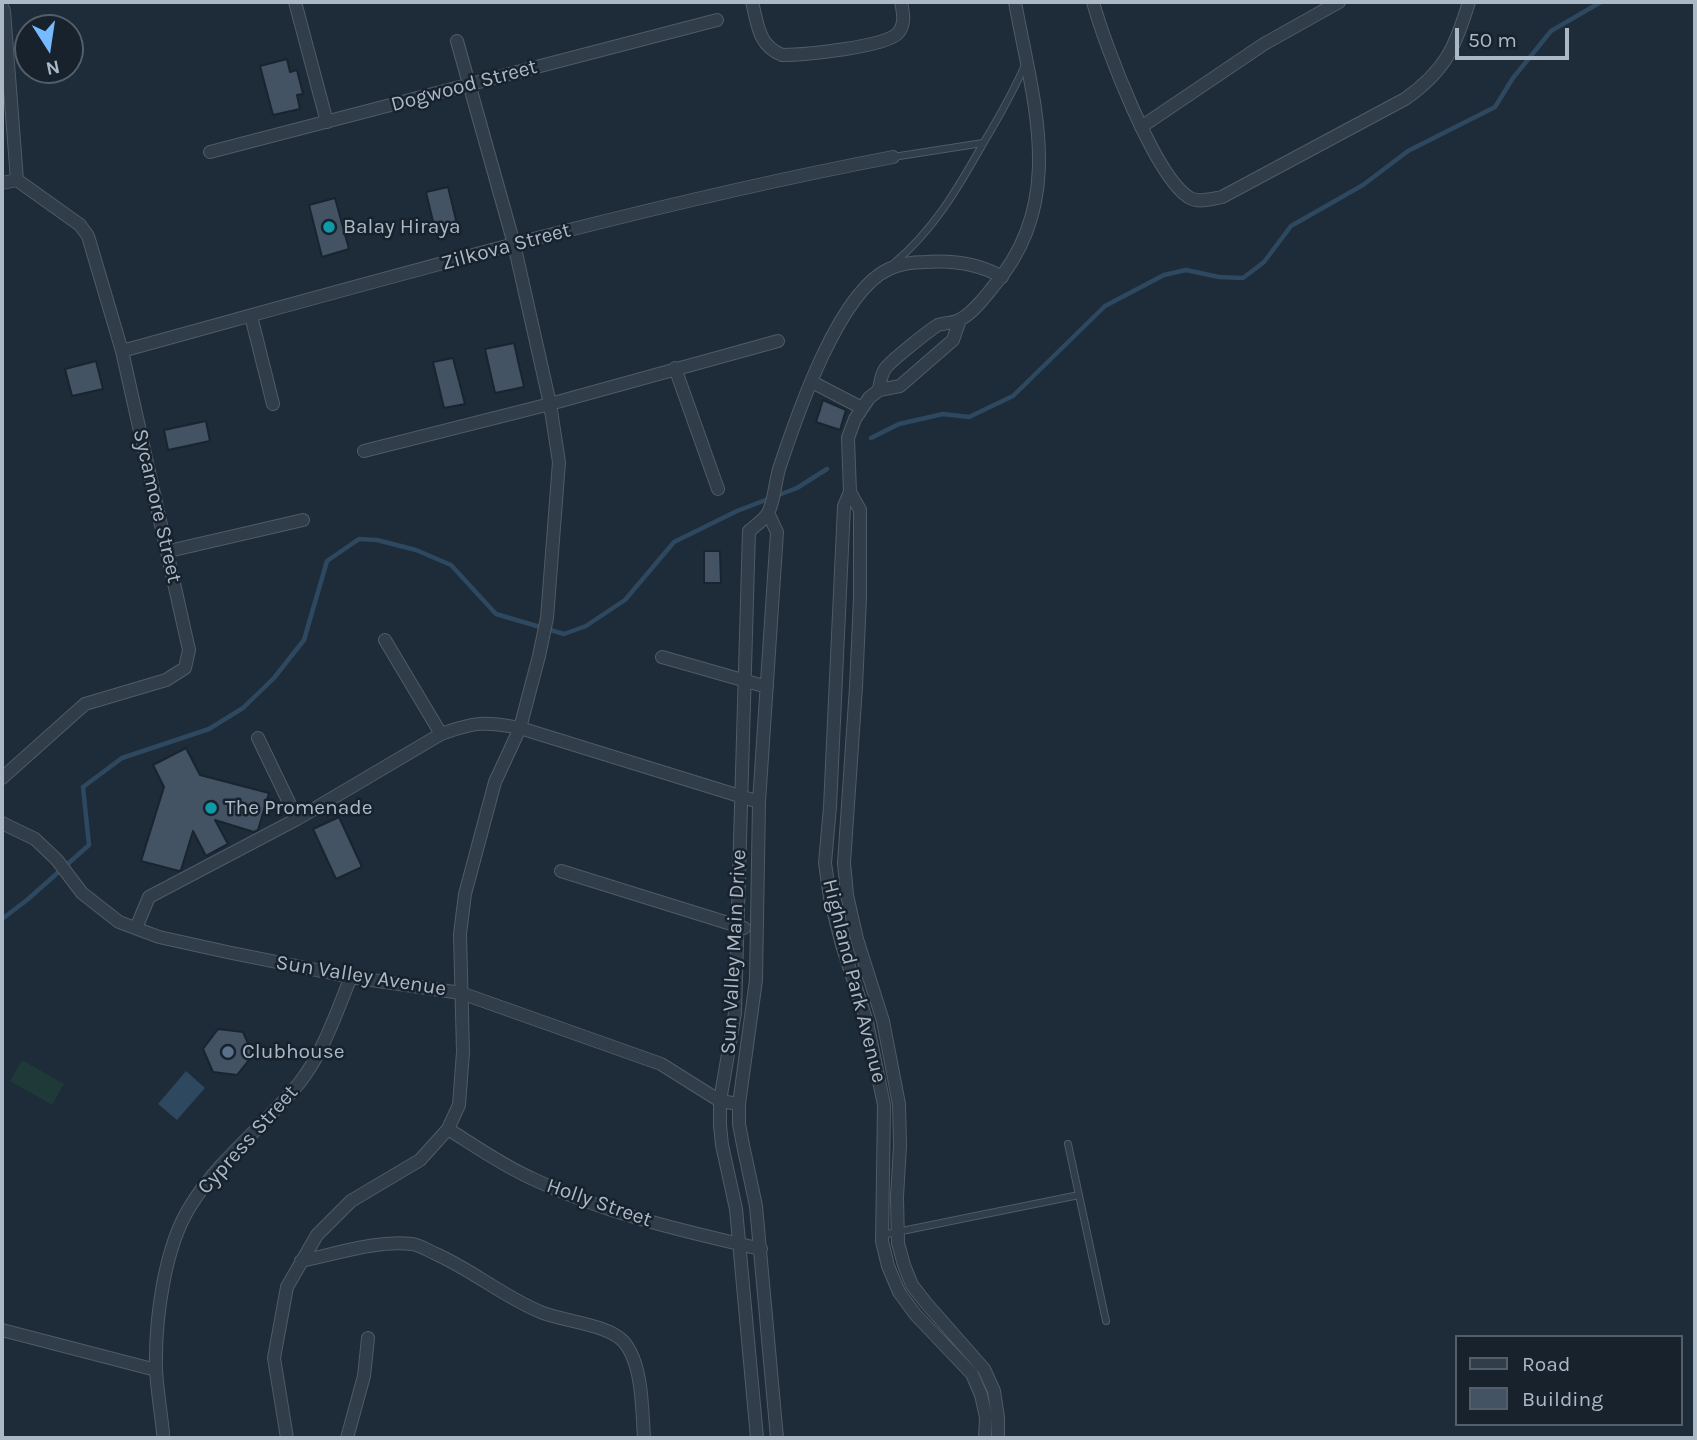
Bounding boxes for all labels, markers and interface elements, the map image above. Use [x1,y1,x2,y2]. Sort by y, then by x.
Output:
north arrow [14,14,84,84]
scale bar [1459,14,1573,58]
text: 50 m [1468,28,1517,52]
street label: Dogwood Street [388,54,540,118]
text: N [44,55,62,80]
place label: Balay Hiraya [343,214,461,240]
street label: Zilkova Street [439,218,573,276]
marker: Balay Hiraya [321,219,337,235]
street label: Sycamore Street [127,427,187,585]
place label: The Promenade [225,795,373,821]
marker: The Promenade [203,800,219,816]
street label: Sun Valley Main Drive [716,849,752,1055]
street label: Highland Park Avenue [816,877,892,1085]
street label: Sun Valley Avenue [274,950,448,1002]
place label: Clubhouse [242,1039,345,1065]
marker: Clubhouse [220,1044,236,1060]
street label: Cypress Street [192,1080,304,1200]
street label: Holly Street [543,1173,655,1233]
legend [1456,1335,1683,1426]
text: Road [1522,1352,1570,1376]
text: Building [1522,1387,1603,1411]

